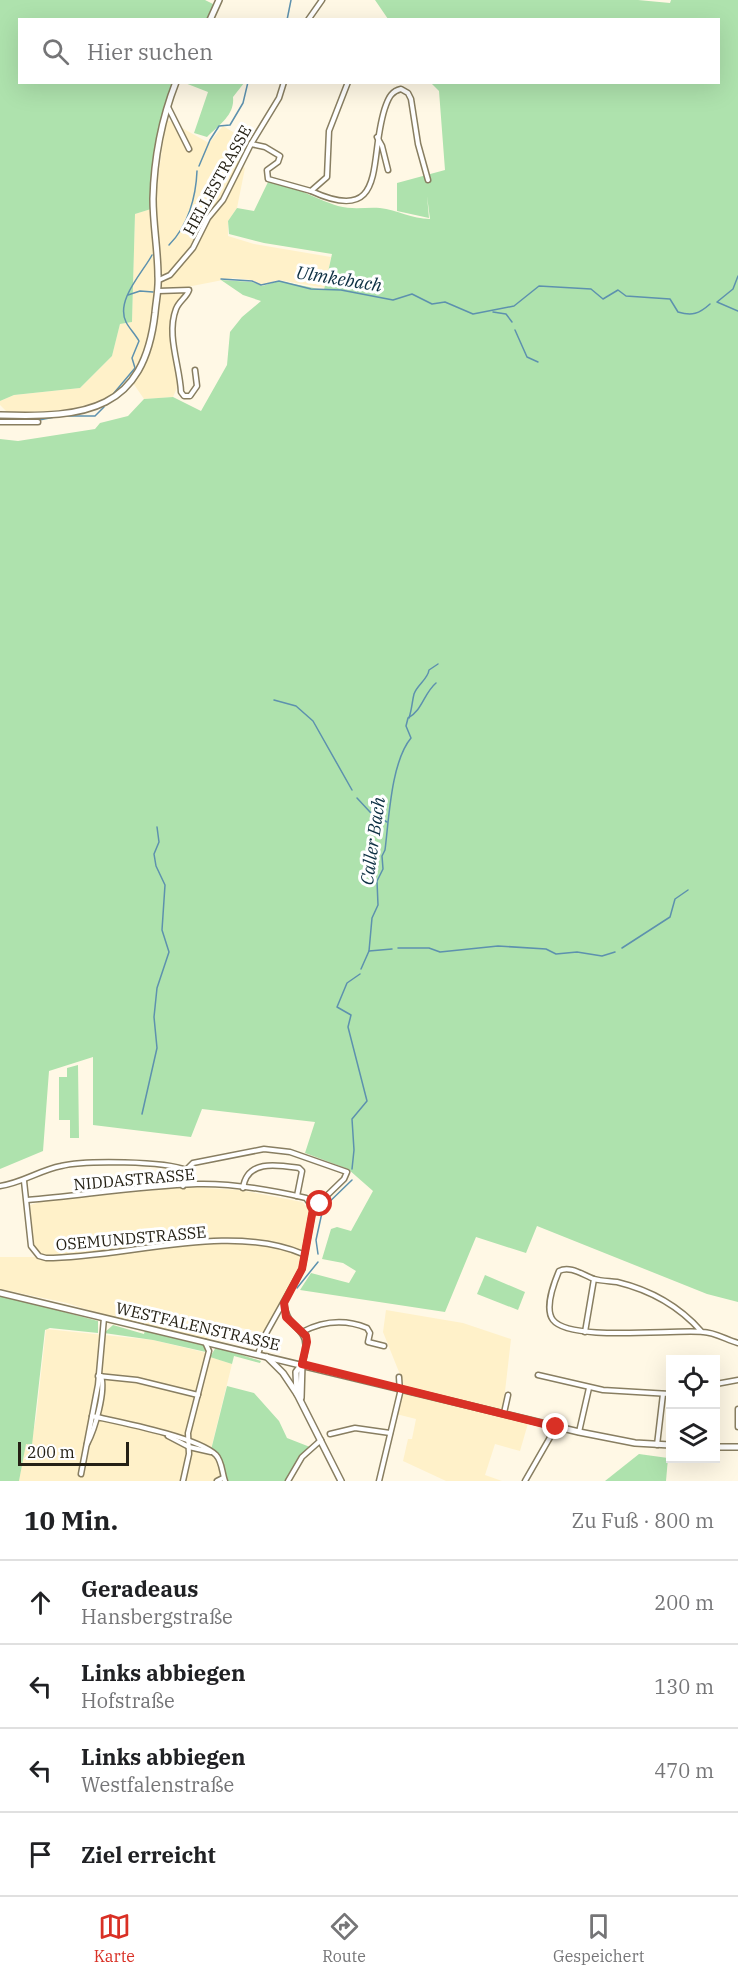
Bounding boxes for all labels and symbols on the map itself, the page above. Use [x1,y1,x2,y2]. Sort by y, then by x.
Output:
street label: HELLESTRASSE [179,122,255,238]
water label: Ulmkebach [294,260,384,297]
water label: Caller Bach [355,795,390,886]
street label: NIDDASTRASSE [73,1164,195,1194]
route start [306,1190,332,1216]
street label: OSEMUNDSTRASSE [55,1221,207,1255]
street label: WESTFALENSTRASSE [114,1297,282,1355]
route end [542,1413,568,1439]
scale bar [18,1439,129,1466]

